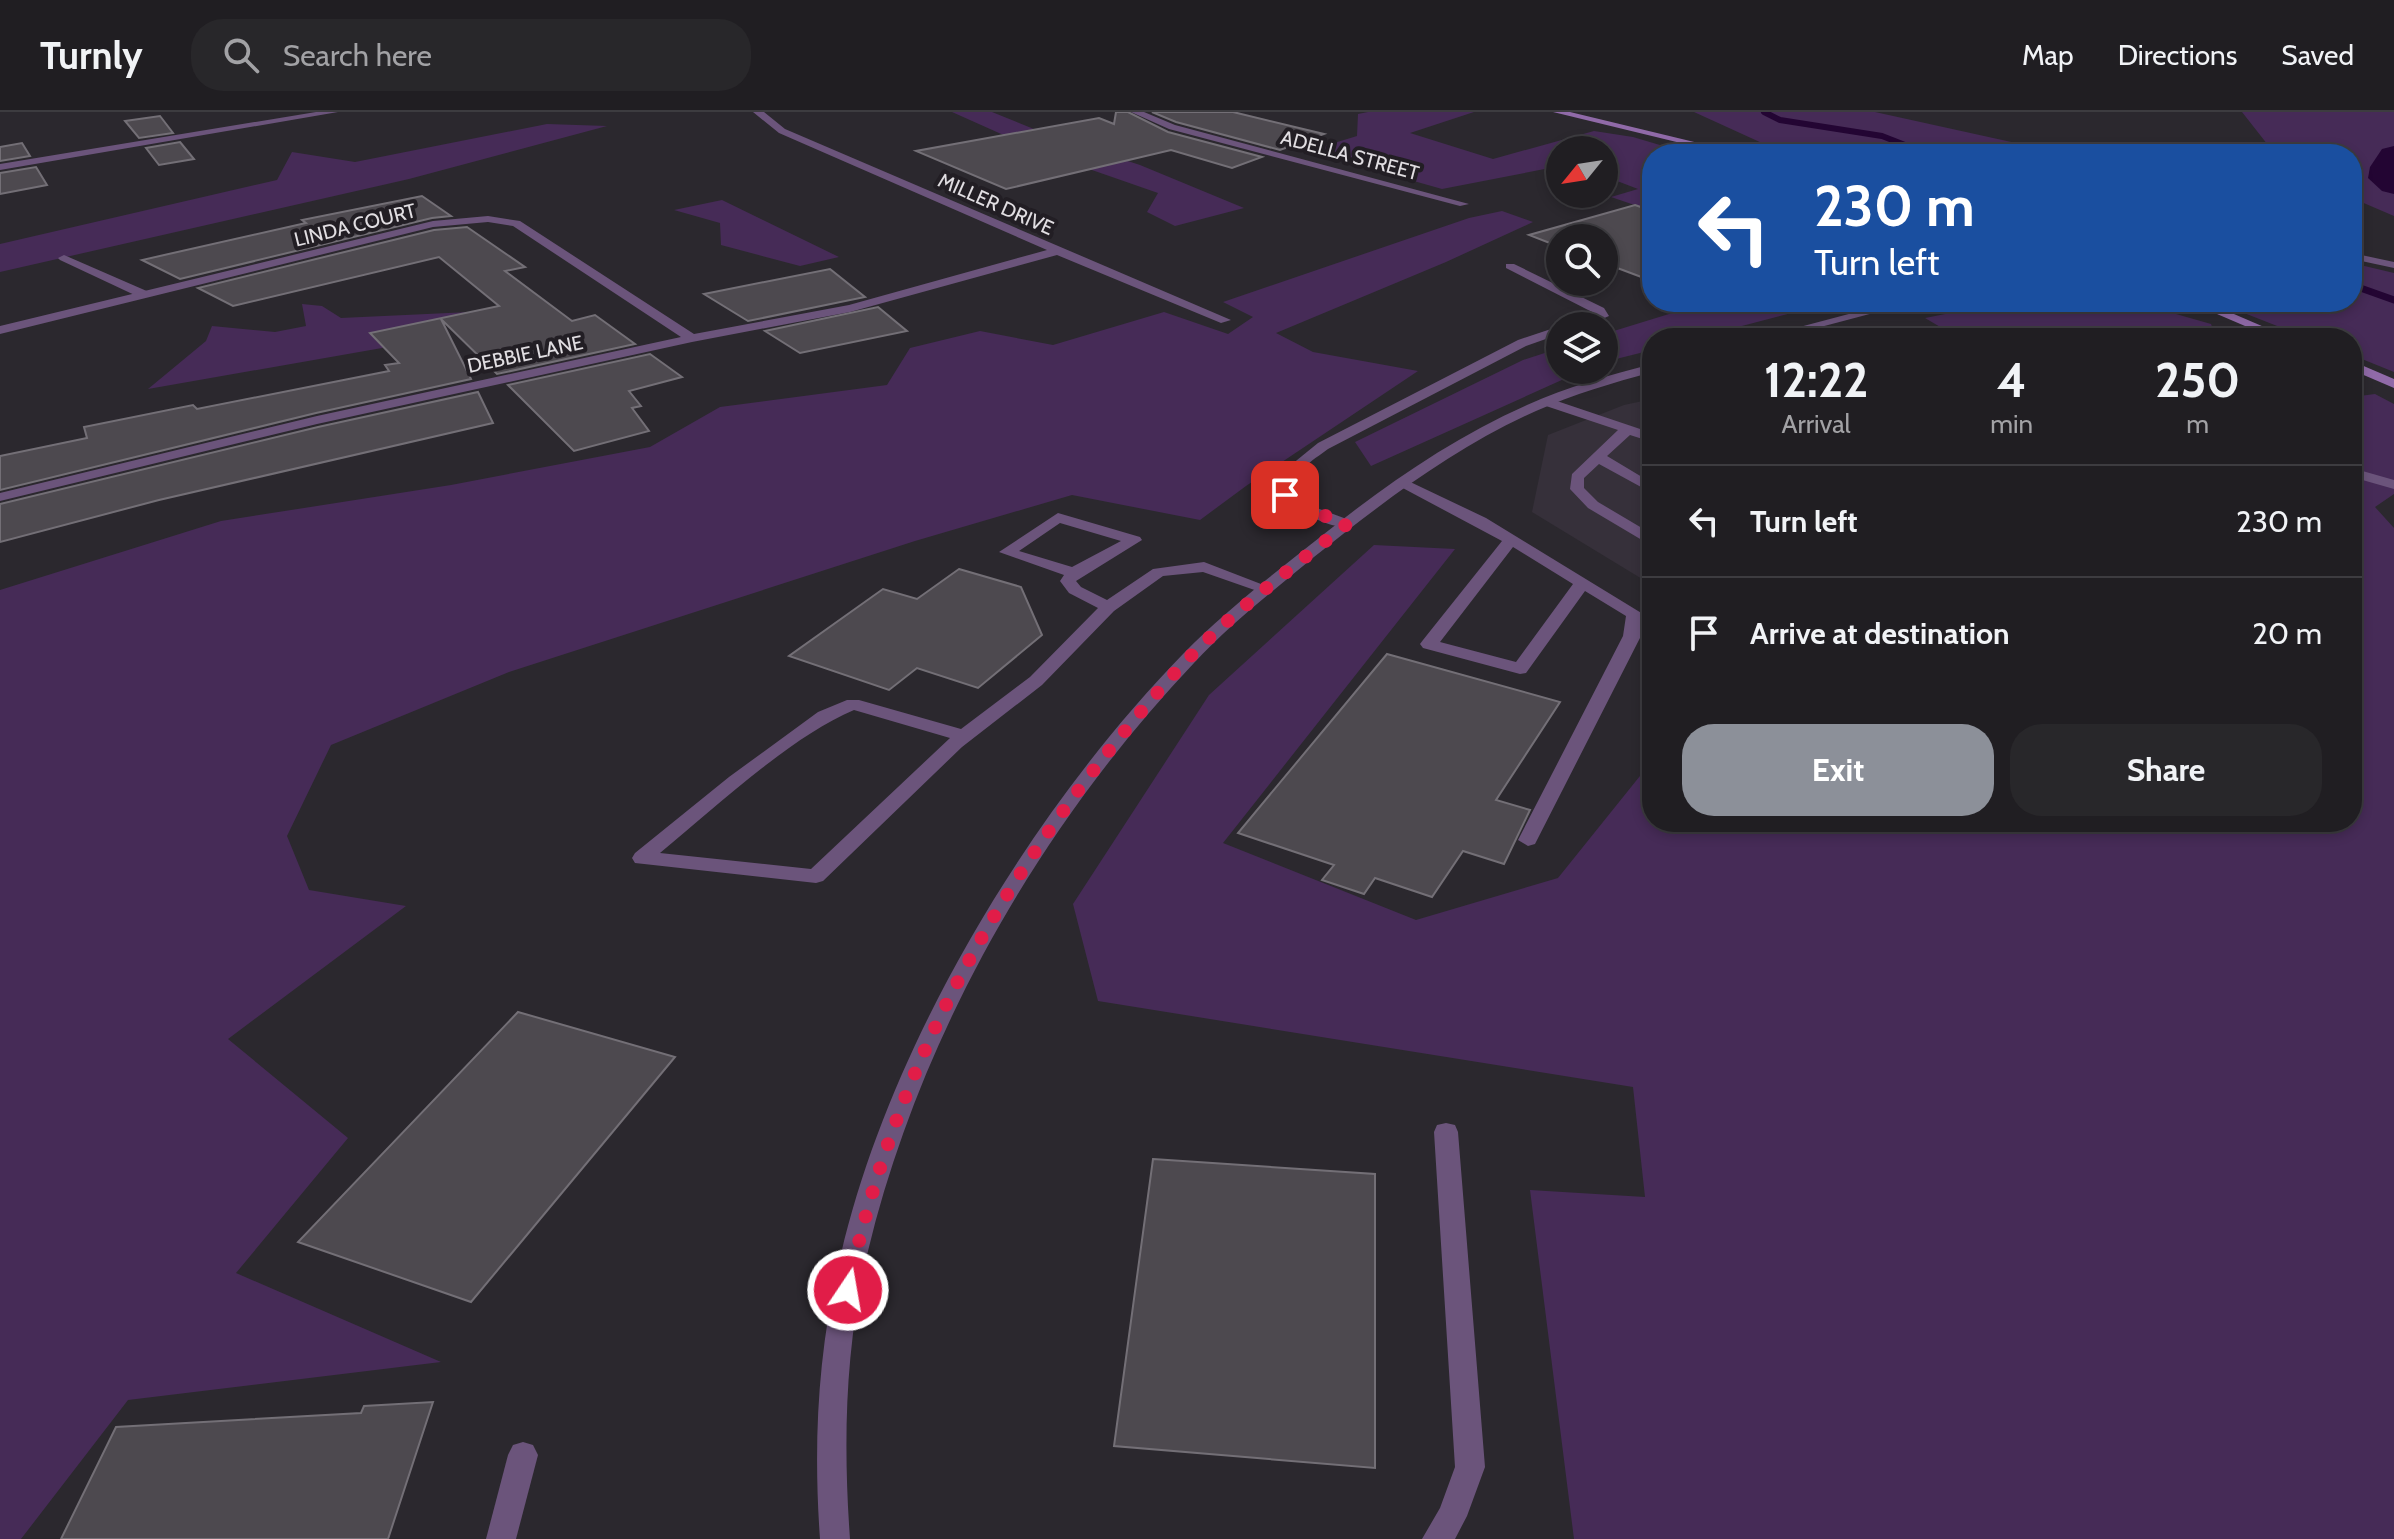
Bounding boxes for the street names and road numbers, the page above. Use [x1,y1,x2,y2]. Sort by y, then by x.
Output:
street label: ADELLA STREET [1278,125,1422,185]
street label: MILLER DRIVE [935,168,1057,240]
street label: LINDA COURT [292,198,419,252]
street label: DEBBIE LANE [465,330,585,378]

